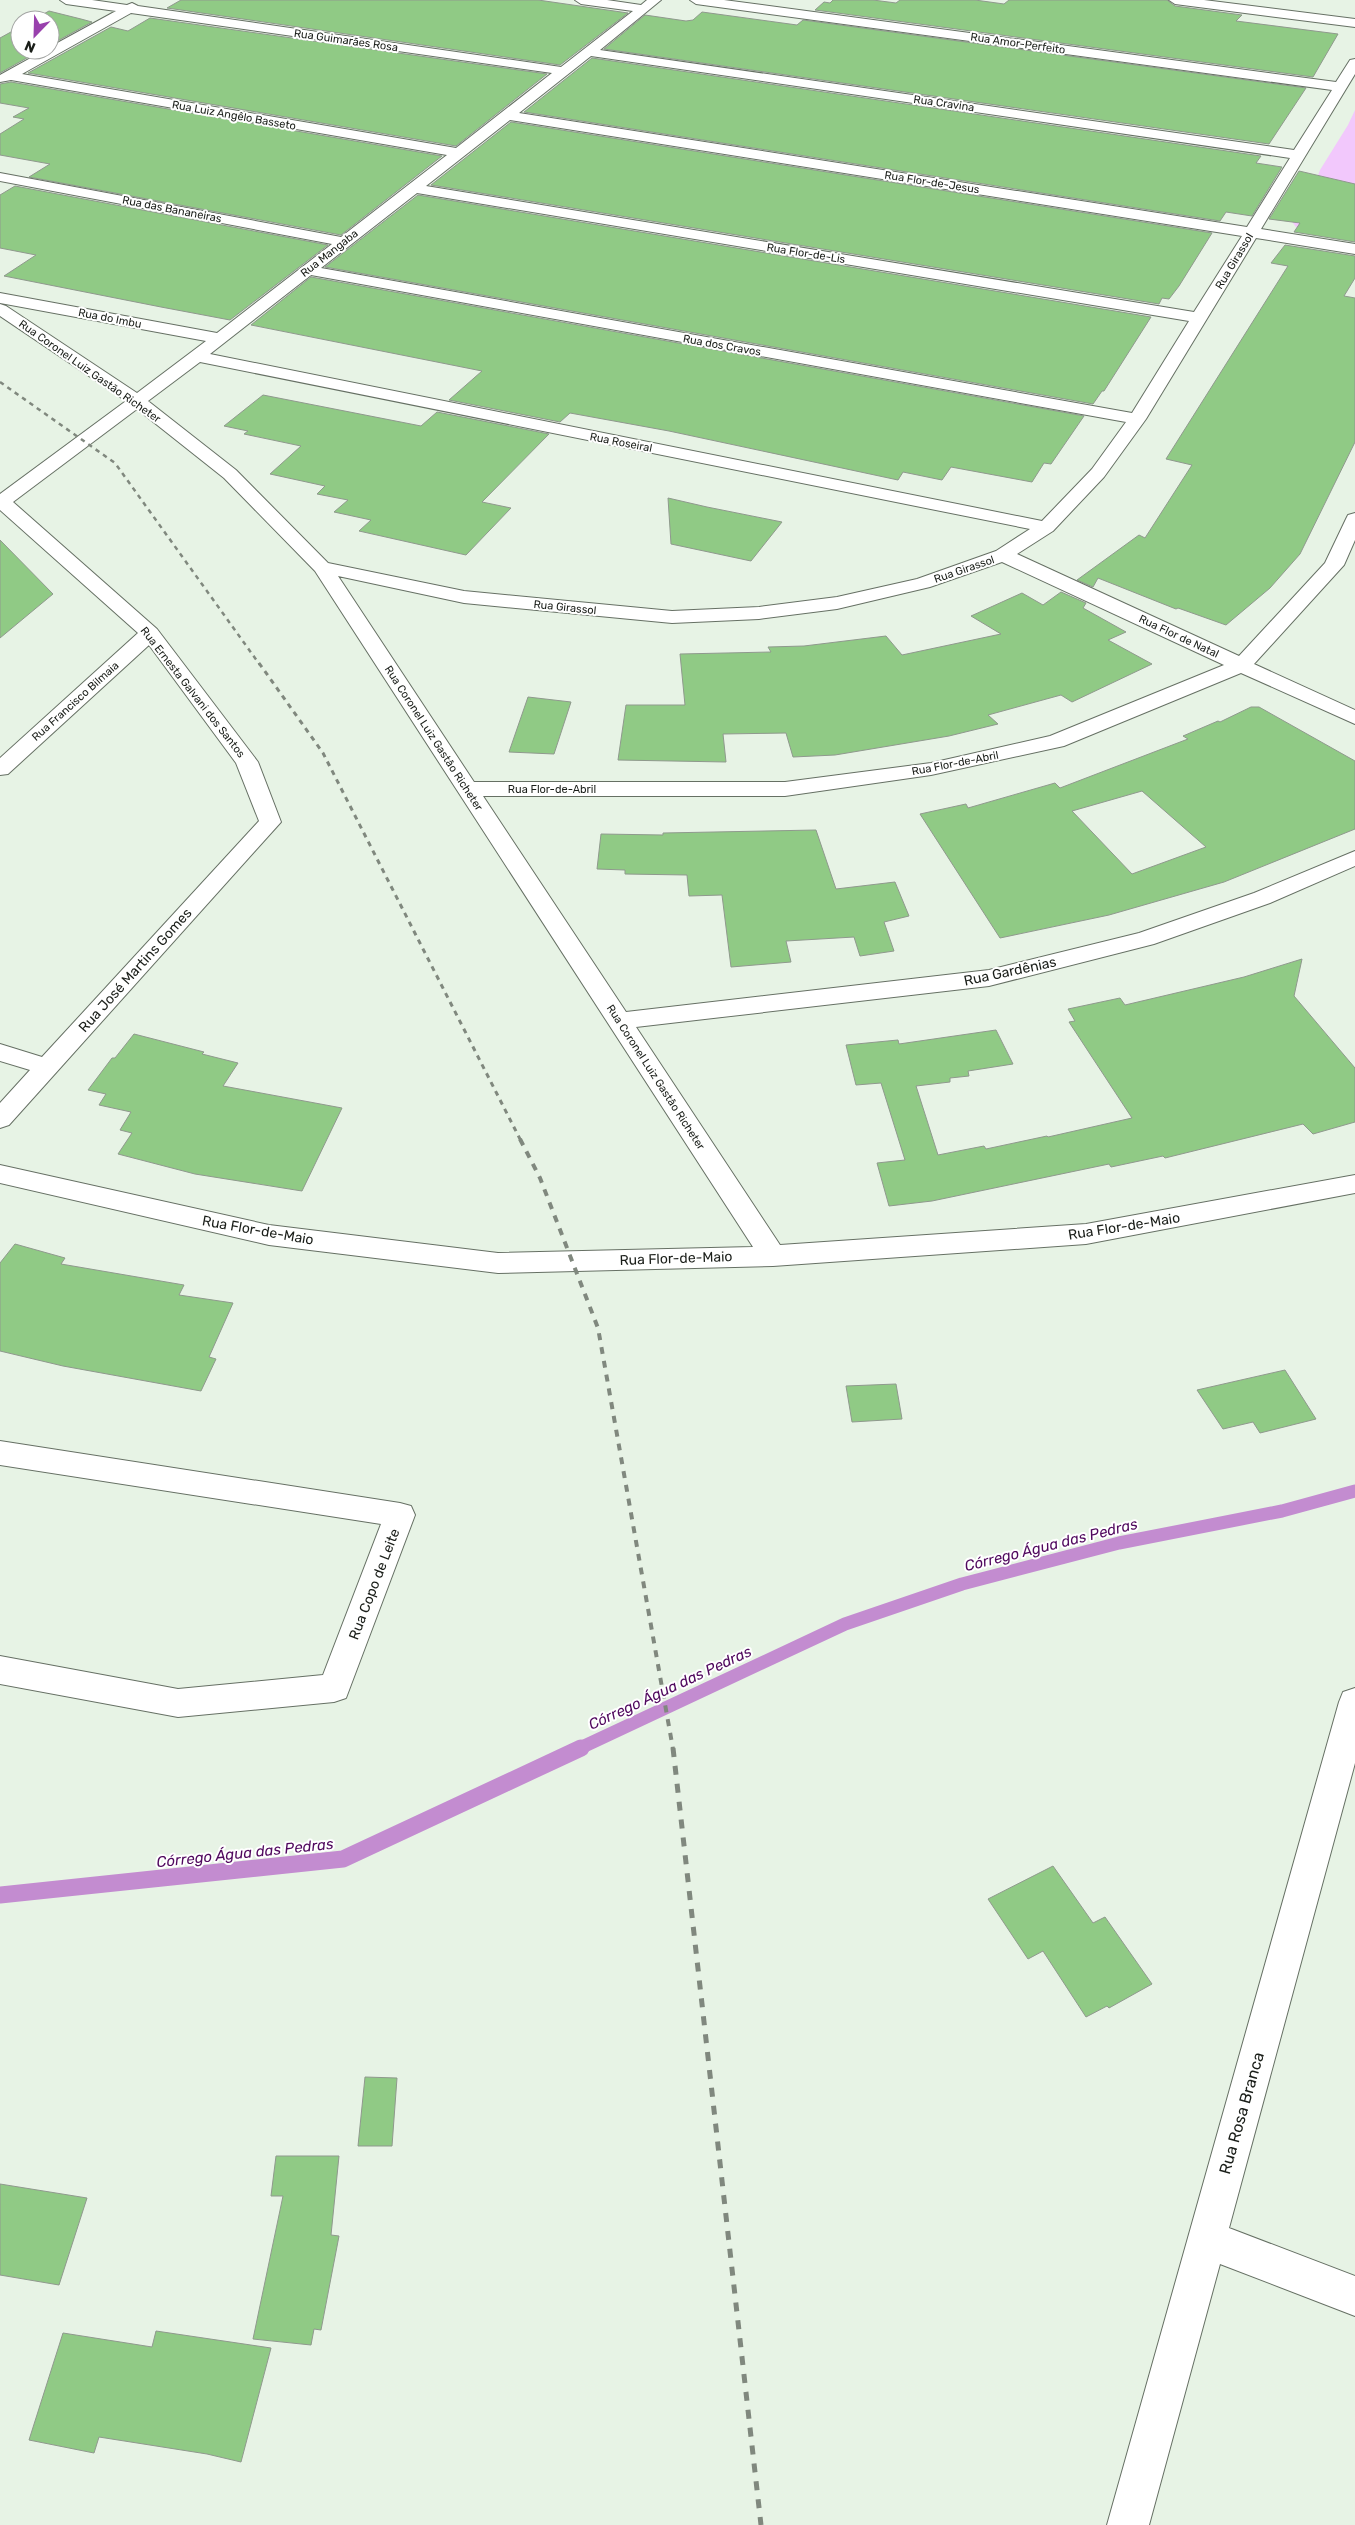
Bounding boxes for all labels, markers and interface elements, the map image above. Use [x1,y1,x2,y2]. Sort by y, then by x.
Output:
north arrow [10,10,60,60]
street label: Rua Guimarães Rosa [293,27,399,54]
street label: Rua Amor-Perfeito [970,30,1066,57]
text: N [22,37,38,56]
street label: Rua Cravina [913,93,975,114]
street label: Rua Luiz Angêlo Basseto [171,98,297,133]
street label: Rua Flor-de-Jesus [884,169,981,196]
street label: Rua das Bananeiras [121,193,223,226]
street label: Rua Mangaba [298,227,361,280]
street label: Rua Girassol [1213,231,1256,292]
street label: Rua Flor-de-Lis [766,241,847,266]
street label: Rua do Imbu [77,306,143,331]
street label: Rua Coronel Luiz Gastão Richeter [16,317,164,426]
street label: Rua dos Cravos [682,332,762,359]
street label: Rua Roseiral [589,430,653,455]
street label: Rua Girassol [932,553,996,586]
street label: Rua Girassol [533,598,597,617]
street label: Rua Flor de Natal [1137,612,1221,661]
street label: Rua Ernesta Galvani dos Santos [138,624,248,760]
street label: Rua Francisco Bilmaia [29,659,121,744]
street label: Rua Coronel Luiz Gastão Richeter [382,663,486,814]
street label: Rua Flor-de-Abril [911,749,1000,778]
street label: Rua Flor-de-Abril [508,783,596,796]
street label: Rua José Martins Gomes [75,905,196,1036]
street label: Rua Gardênias [962,953,1058,990]
street label: Rua Coronel Luiz Gastão Richeter [604,1002,708,1153]
street label: Rua Flor-de-Maio [1067,1209,1181,1244]
street label: Rua Flor-de-Maio [201,1212,315,1249]
street label: Rua Flor-de-Maio [619,1248,733,1269]
water label: Córrego Água das Pedras [963,1515,1140,1575]
street label: Rua Copo de Leite [345,1526,404,1642]
water label: Córrego Água das Pedras [586,1642,755,1734]
water label: Córrego Água das Pedras [156,1835,335,1871]
street label: Rua Rosa Branca [1215,2050,1268,2176]

